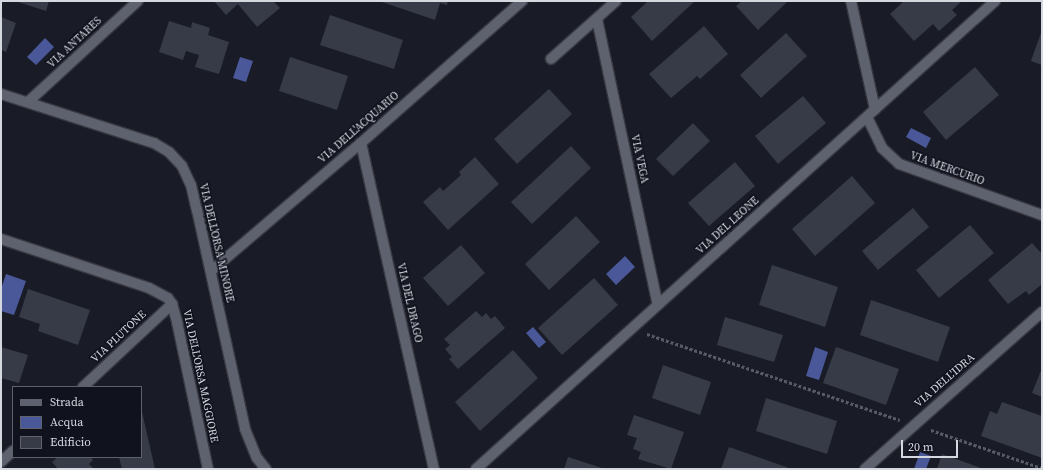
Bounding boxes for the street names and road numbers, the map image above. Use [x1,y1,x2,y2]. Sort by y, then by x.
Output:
street label: VIA ANTARES [45,15,105,71]
street label: VIA DELL'ACQUARIO [316,89,402,167]
street label: VIA VEGA [627,133,651,185]
street label: VIA MERCURIO [908,149,986,189]
street label: VIA DELL'ORSA MINORE [196,182,236,304]
street label: VIA DEL LEONE [694,194,762,258]
street label: VIA DEL DRAGO [393,262,425,344]
street label: VIA PLUTONE [89,308,149,366]
street label: VIA DELL'ORSA MAGGIORE [179,308,221,444]
street label: VIA DELL'IDRA [912,351,978,411]

